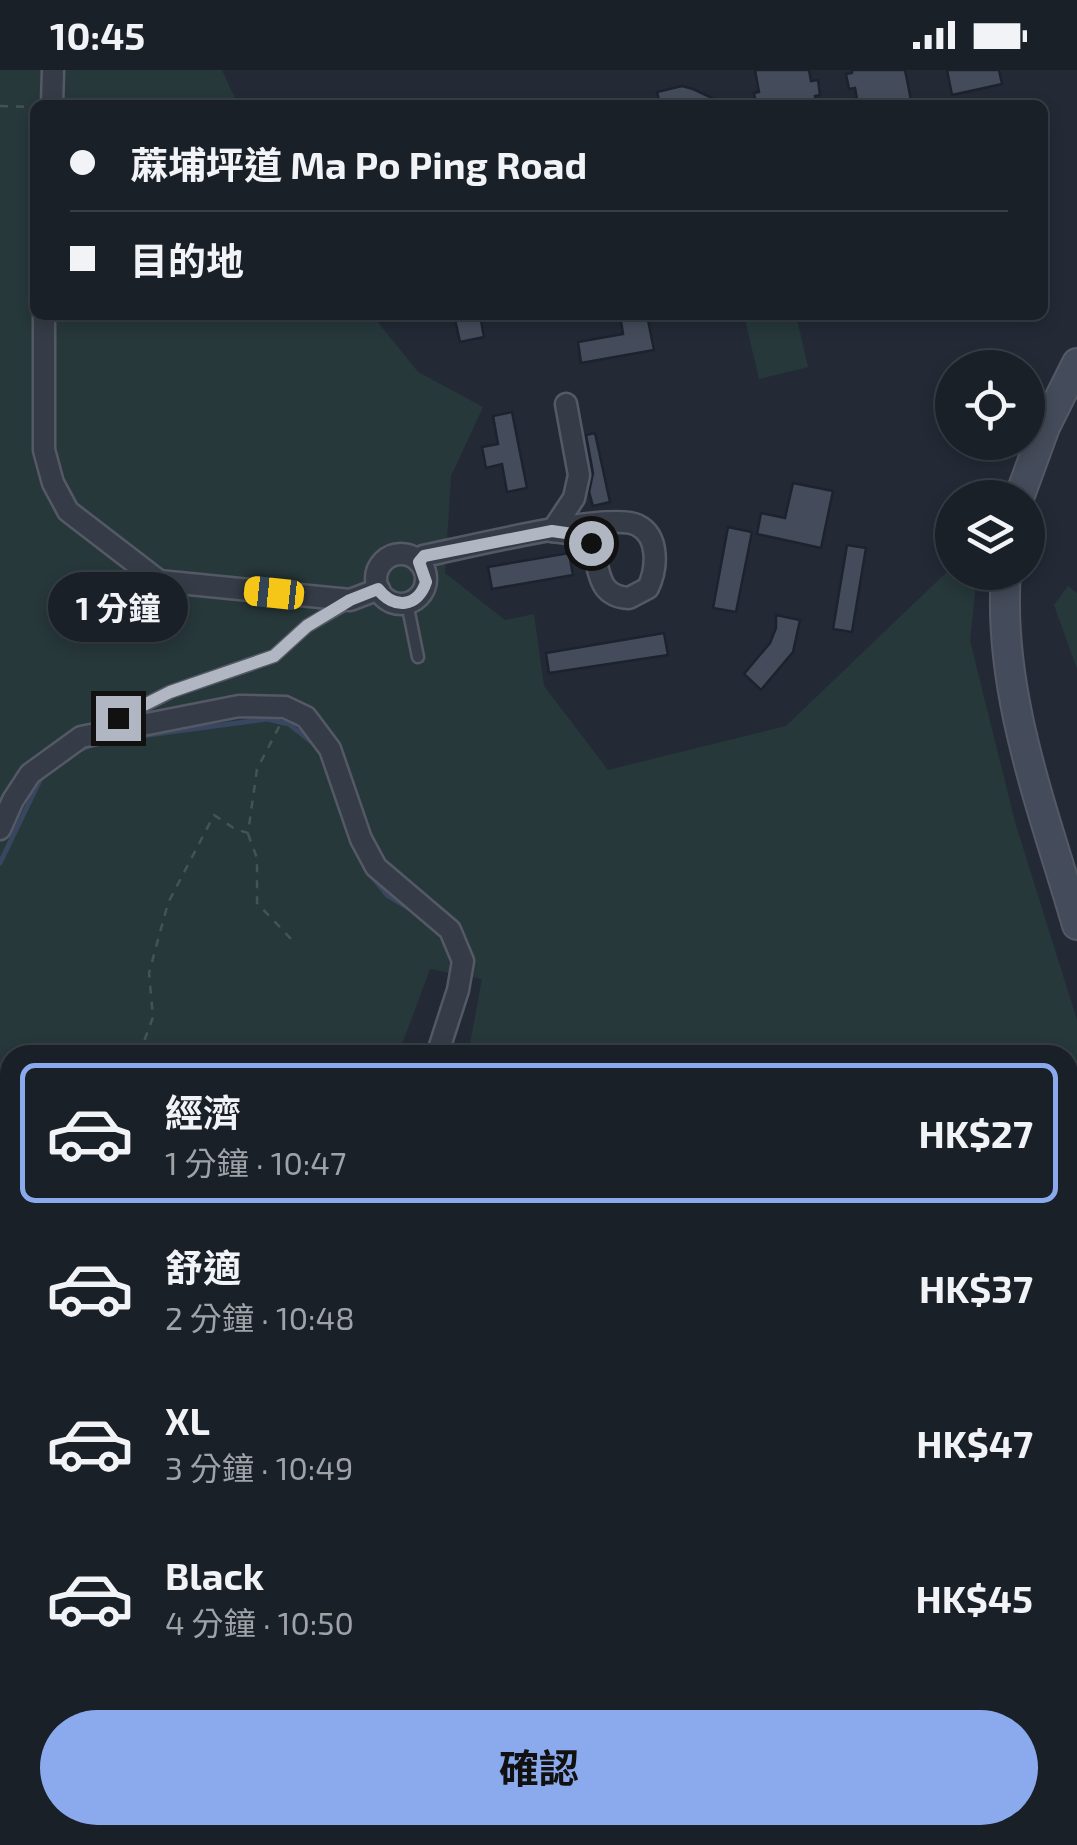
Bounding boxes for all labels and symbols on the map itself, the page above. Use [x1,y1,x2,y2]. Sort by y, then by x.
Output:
route start [569,521,614,566]
callout: 1 分鐘 [48,573,188,643]
car [243,575,305,611]
route end [96,696,141,741]

